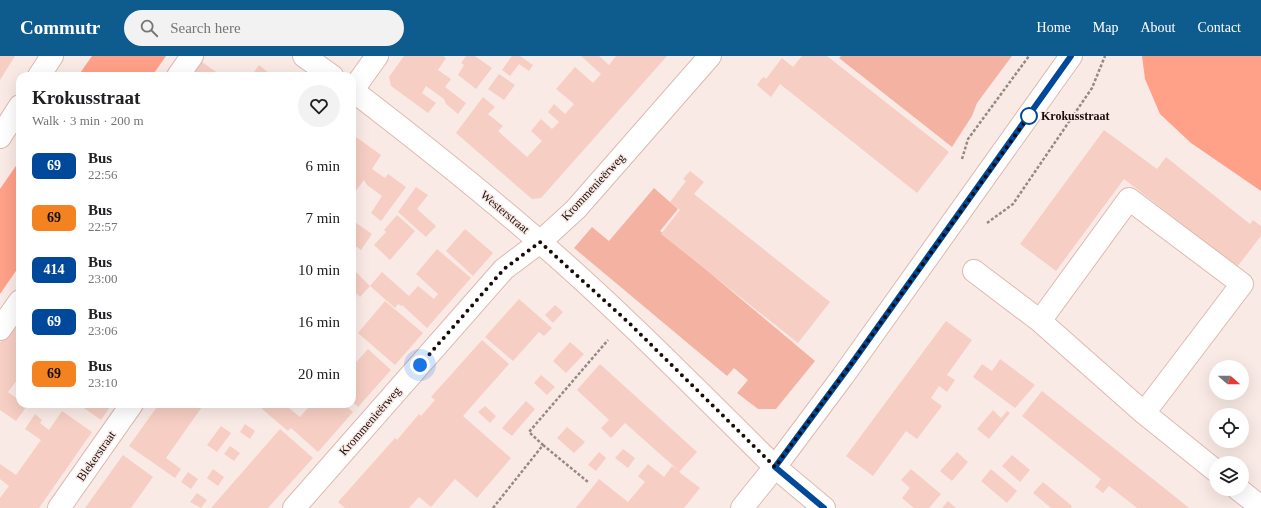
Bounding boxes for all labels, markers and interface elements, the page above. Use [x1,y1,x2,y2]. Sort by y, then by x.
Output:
search box [124,10,404,46]
text: Commutr [20,17,100,38]
icon: search [138,17,160,39]
text: Search here [170,20,241,36]
text: Home [1037,20,1071,35]
text: Map [1093,20,1118,35]
text: About [1140,20,1175,35]
text: Contact [1197,20,1241,35]
button: heart [298,85,340,127]
text: Krokusstraat [32,87,140,108]
marker: Krokusstraat [1020,107,1038,125]
place label: Krokusstraat [1041,109,1109,123]
text: Walk · 3 min · 200 m [32,113,144,128]
text: Bus [88,150,112,166]
street label: Krommenieërweg [558,151,628,223]
text: 69 [47,158,61,173]
text: 6 min [305,158,340,174]
text: 22:56 [88,167,118,182]
street label: Westerstraat [478,188,533,237]
text: Bus [88,202,112,218]
text: 69 [47,210,61,225]
text: 7 min [305,210,340,226]
text: 22:57 [88,219,118,234]
text: Bus [88,254,112,270]
text: 414 [44,262,65,277]
text: 10 min [298,262,340,278]
text: 23:00 [88,271,118,286]
text: Bus [88,306,112,322]
text: 69 [47,314,61,329]
text: 16 min [298,314,340,330]
text: 23:06 [88,323,118,338]
your location [410,355,430,375]
text: Bus [88,358,112,374]
north arrow [1209,360,1249,400]
map controls [1209,360,1249,496]
text: 69 [47,366,61,381]
text: 20 min [298,366,340,382]
text: 23:10 [88,375,118,390]
street label: Krommenieërweg [336,384,404,458]
button: locate [1209,408,1249,448]
street label: Blekerstraat [74,428,119,484]
button: layers [1209,456,1249,496]

